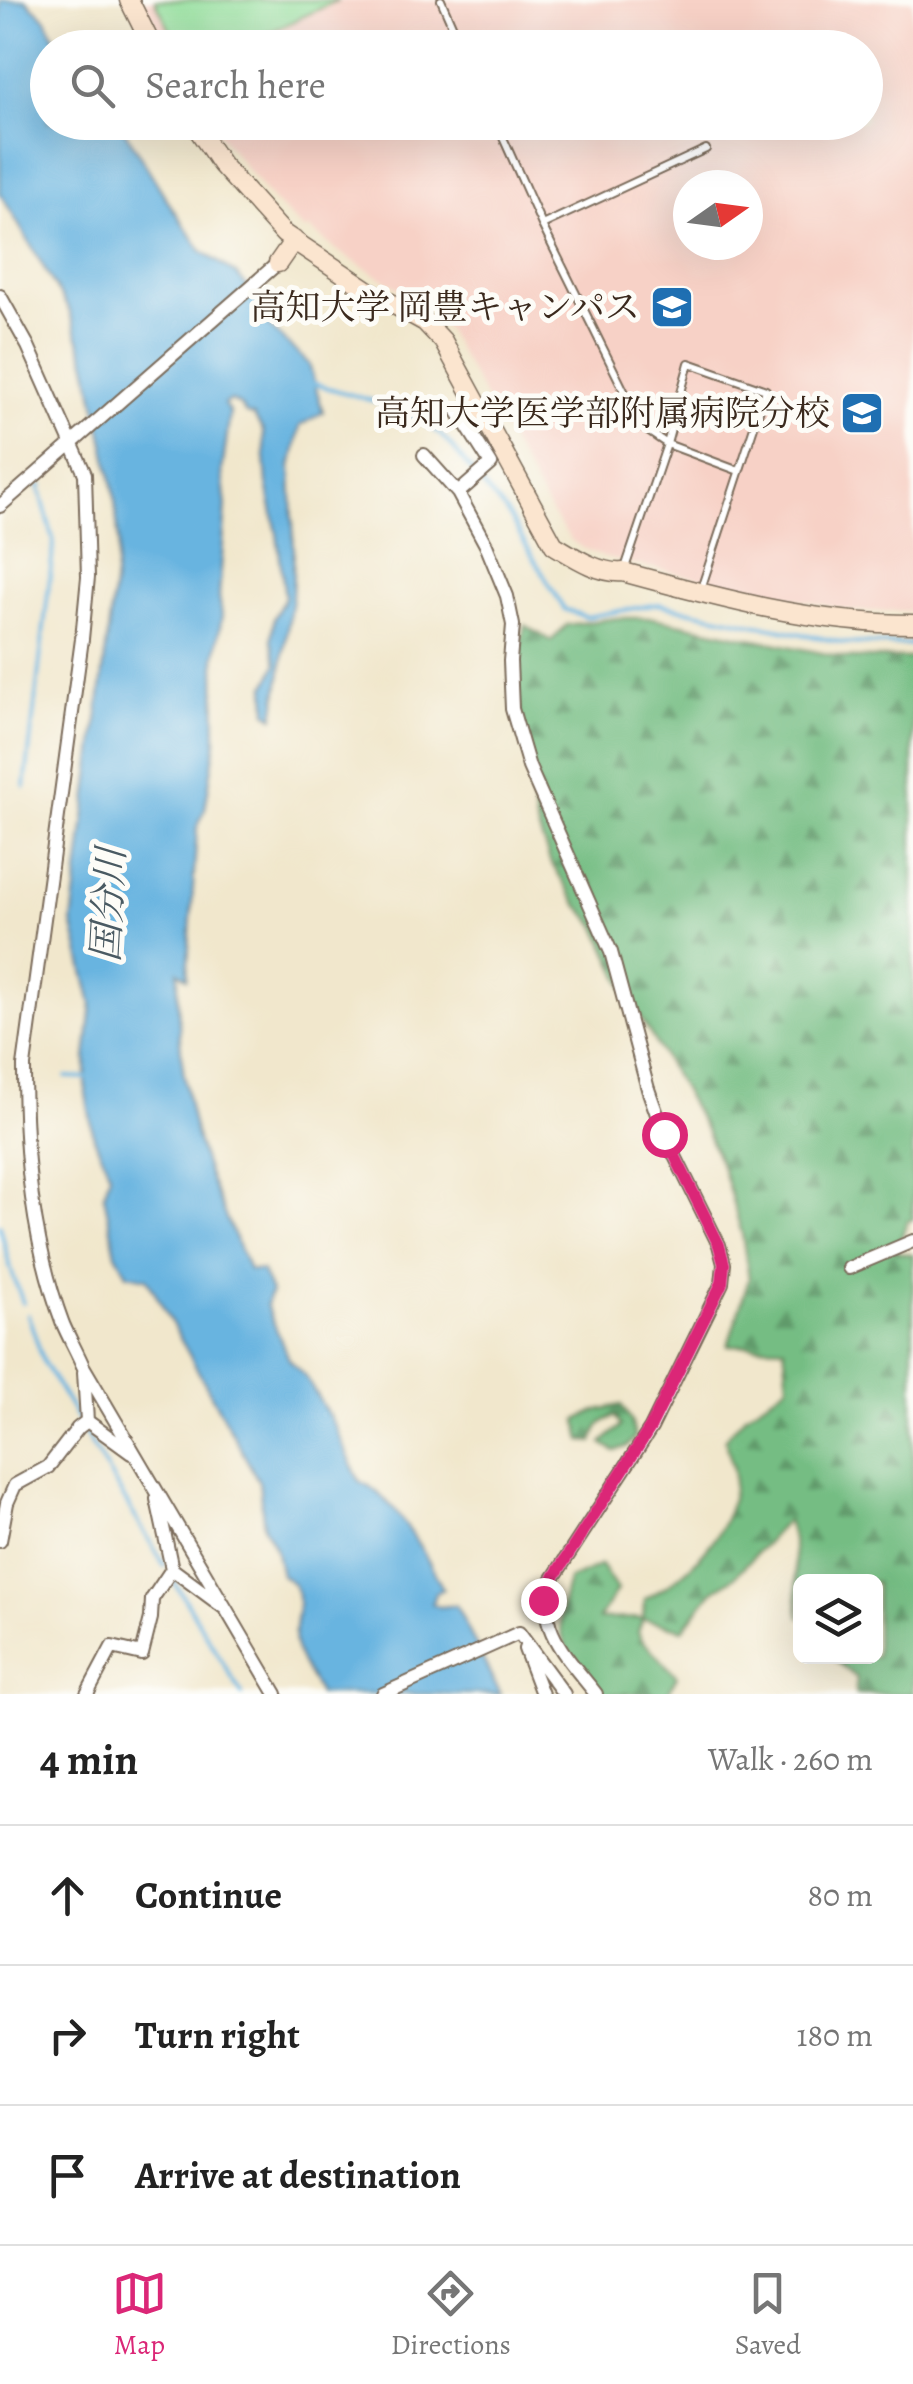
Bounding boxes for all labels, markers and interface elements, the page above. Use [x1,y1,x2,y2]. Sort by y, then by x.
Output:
search box [30,30,883,140]
icon: search [65,58,120,113]
text: Search here [145,59,326,111]
north arrow [673,170,763,260]
place label: 高知大学 岡豊キャンパス [251,283,640,331]
school or university icon: 高知大学 岡豊キャンパス [649,284,695,330]
place label: 高知大学医学部附属病院分校 [375,389,830,437]
school or university icon: 高知大学医学部附属病院分校 [839,390,885,436]
water label: 国分川 [79,843,137,963]
route start [642,1112,688,1158]
map controls [793,1574,883,1664]
button: layers [793,1574,883,1664]
route end [521,1578,567,1624]
text: 4 min [40,1731,138,1788]
text: Walk · 260 m [708,1737,873,1781]
icon: ahead [40,1868,95,1923]
text: Continue [135,1869,282,1921]
text: 80 m [807,1873,873,1917]
icon: right [40,2008,95,2063]
text: Turn right [135,2009,300,2061]
text: 180 m [797,2013,873,2057]
icon: arrive [40,2148,95,2203]
text: Arrive at destination [135,2149,461,2201]
tab: Map [112,2266,167,2364]
tab: Directions [391,2266,511,2364]
tab: Saved [735,2266,801,2364]

